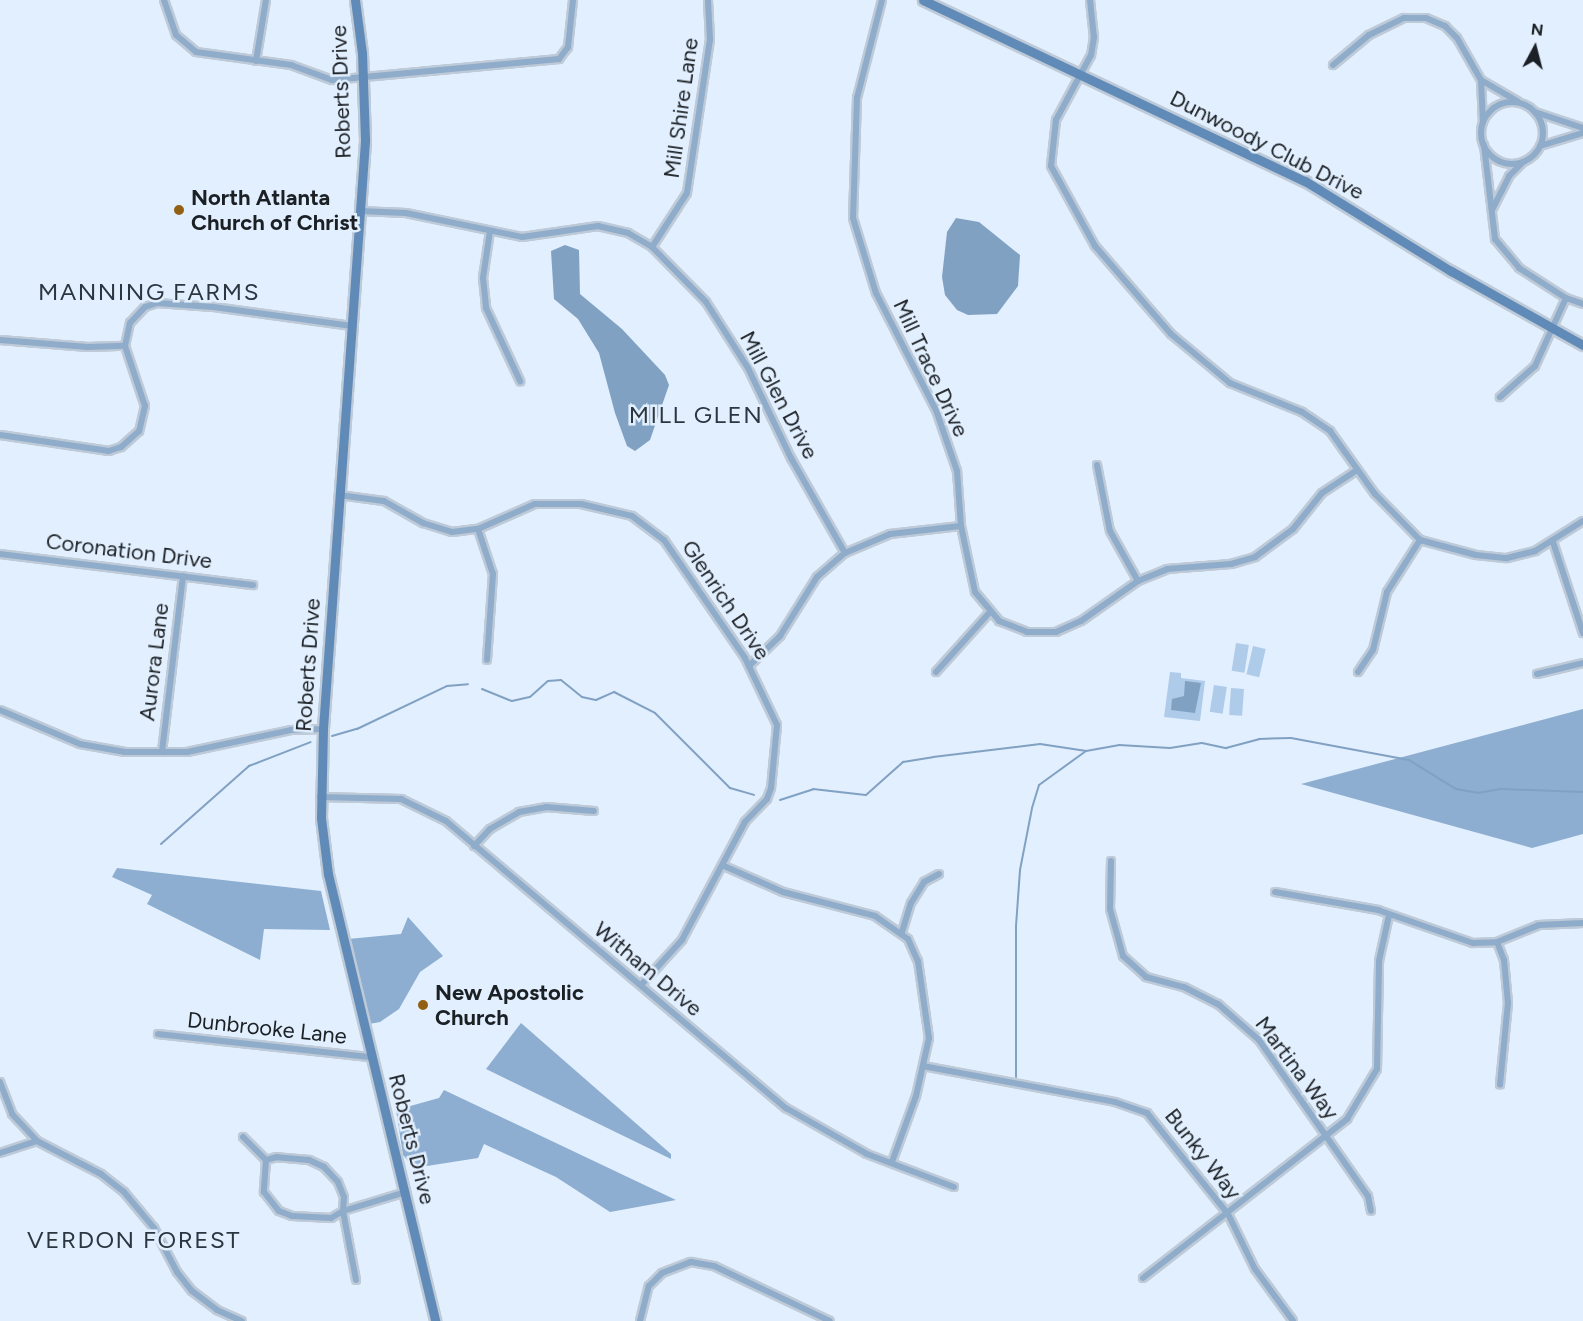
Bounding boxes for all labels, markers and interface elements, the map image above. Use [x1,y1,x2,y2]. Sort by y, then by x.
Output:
north arrow [1505,18,1565,78]
text: N [1530,19,1545,40]
street label: Roberts Drive [325,25,357,159]
street label: Mill Shire Lane [658,36,704,180]
street label: Dunwoody Club Drive [1166,85,1368,205]
place label: North Atlanta Church of Christ [191,184,358,236]
marker: North Atlanta Church of Christ [172,203,186,217]
district label: MANNING FARMS [38,278,260,306]
street label: Mill Trace Drive [888,295,974,441]
street label: Mill Glen Drive [734,327,824,463]
district label: MILL GLEN [629,401,763,429]
street label: Coronation Drive [44,528,214,574]
street label: Glenrich Drive [676,535,776,665]
street label: Roberts Drive [290,597,326,733]
street label: Aurora Lane [134,602,174,722]
street label: Witham Drive [589,916,707,1022]
place label: New Apostolic Church [435,979,584,1030]
marker: New Apostolic Church [416,998,430,1012]
street label: Dunbrooke Lane [186,1006,348,1050]
street label: Martina Way [1250,1011,1344,1125]
street label: Roberts Drive [383,1071,441,1207]
street label: Bunky Way [1159,1103,1247,1205]
district label: VERDON FOREST [27,1226,241,1254]

